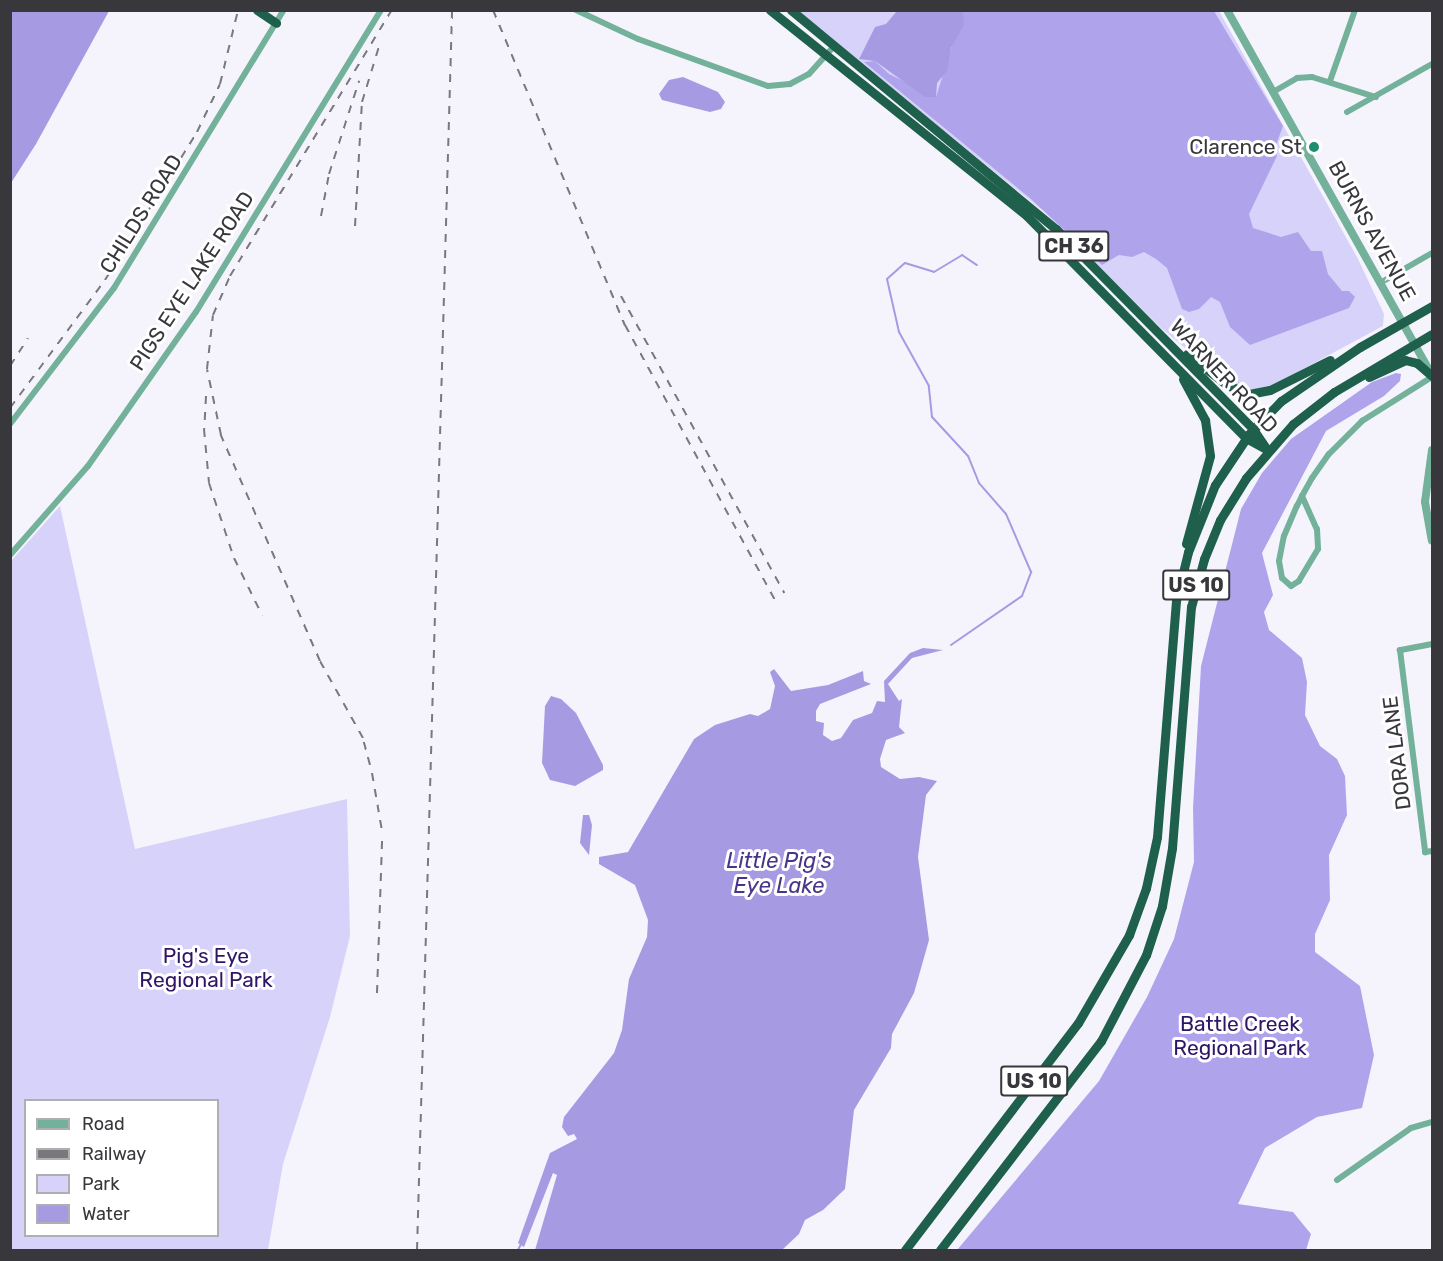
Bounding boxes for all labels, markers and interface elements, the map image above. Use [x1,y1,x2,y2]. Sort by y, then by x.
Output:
place label: Clarence St [1189,134,1302,160]
marker: Clarence St [1307,140,1321,154]
street label: CHILDS ROAD [94,150,188,278]
street label: BURNS AVENUE [1323,156,1421,306]
street label: PIGS EYE LAKE ROAD [125,187,259,375]
road number: CH 36 [1038,229,1110,263]
street label: WARNER ROAD [1165,314,1283,438]
road number: US 10 [1162,568,1230,602]
street label: DORA LANE [1377,694,1417,812]
water label: Little Pig's Eye Lake [726,847,832,898]
park label: Pig's Eye Regional Park [139,943,273,993]
park label: Battle Creek Regional Park [1173,1011,1307,1061]
road number: US 10 [1000,1064,1068,1098]
legend [24,1099,219,1237]
text: Road [82,1113,125,1135]
text: Railway [82,1143,146,1165]
text: Park [82,1173,119,1195]
text: Water [82,1203,130,1225]

